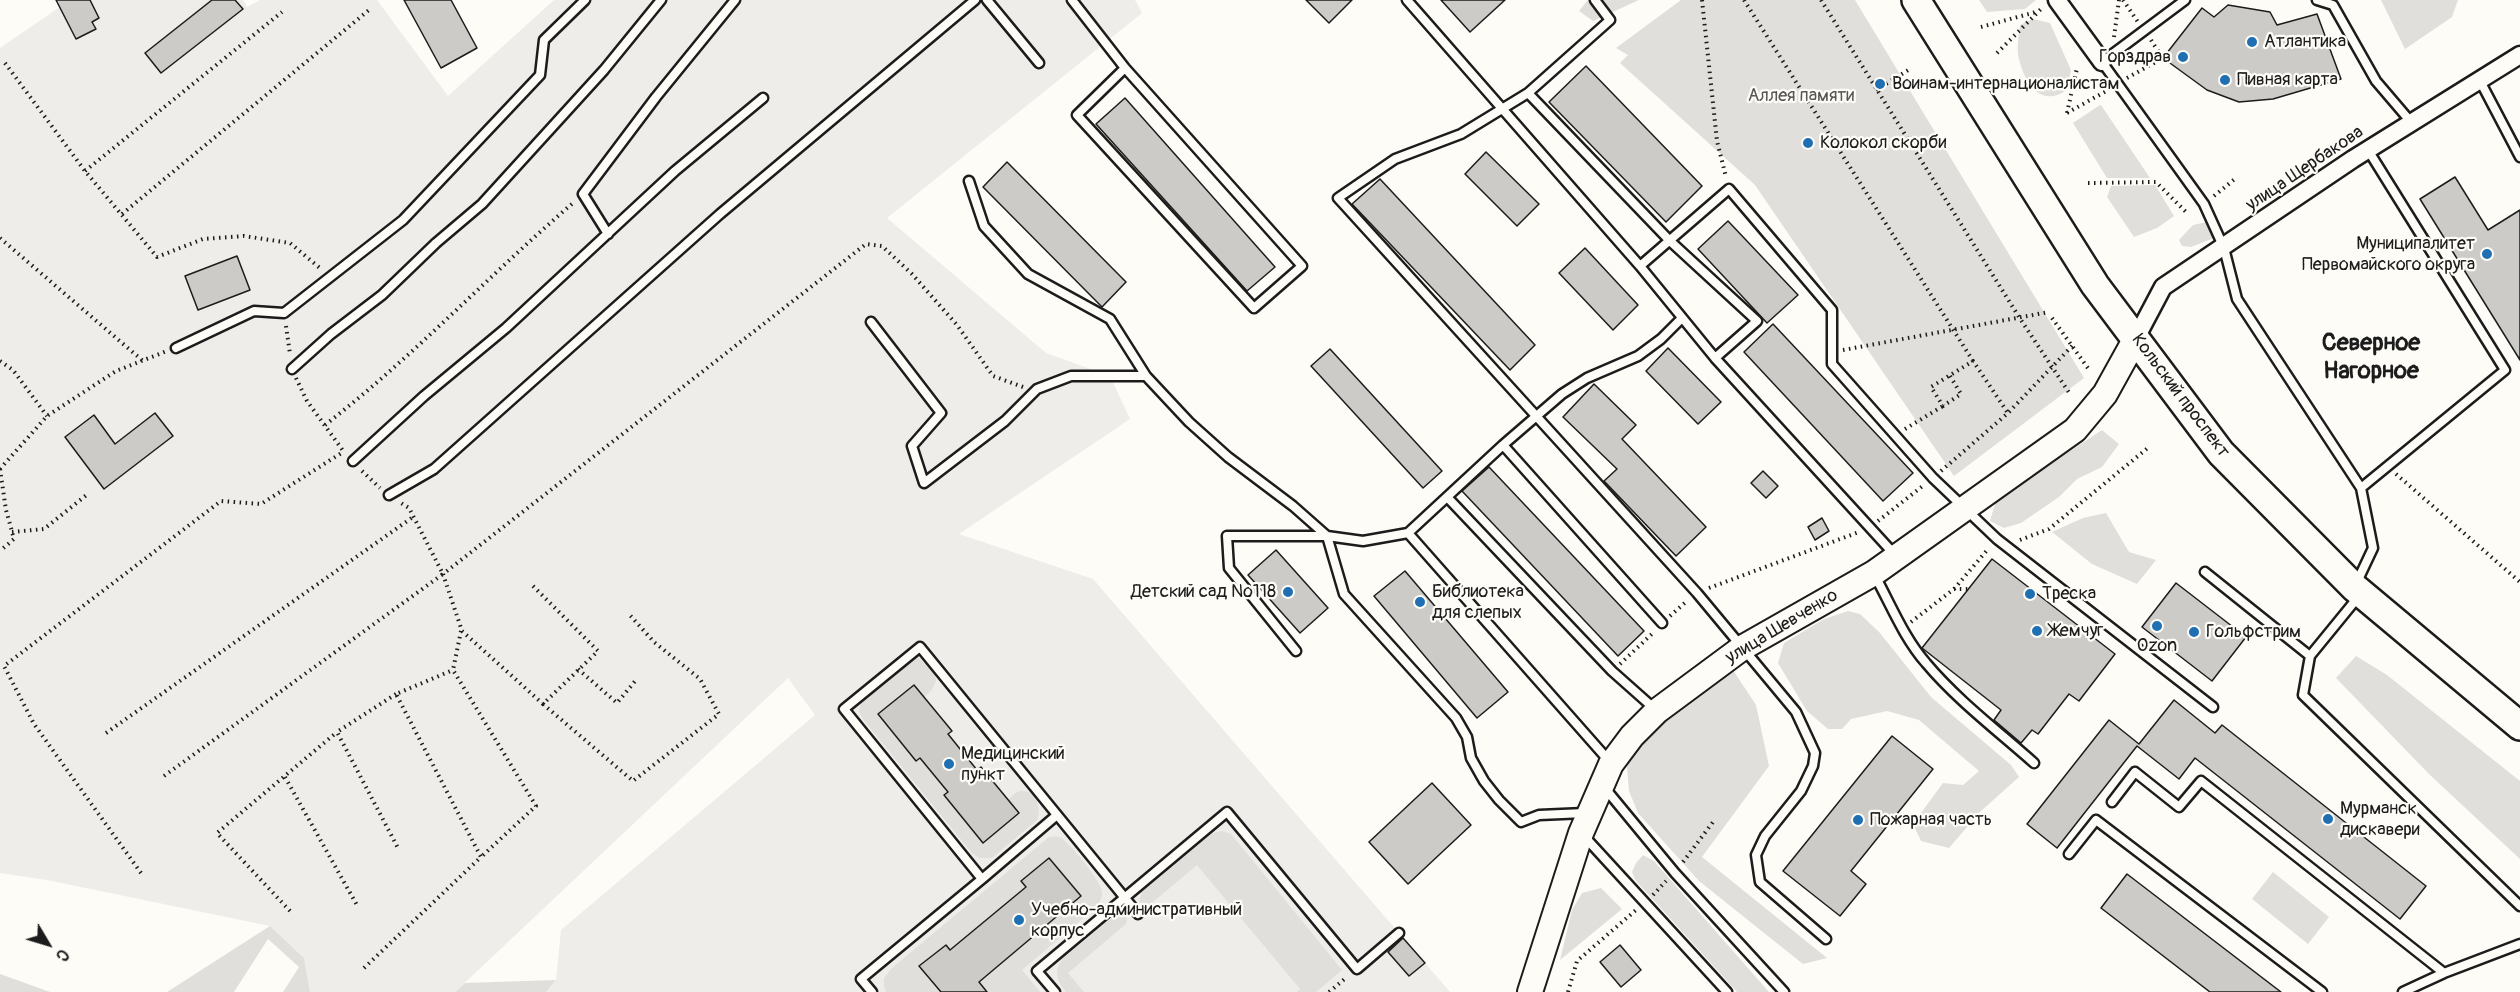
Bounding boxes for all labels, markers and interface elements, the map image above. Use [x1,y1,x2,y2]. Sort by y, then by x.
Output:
place label: Атлантика [2264,31,2346,53]
marker: Атлантика [2245,35,2259,49]
place label: Горздрав [2099,46,2171,68]
marker: Горздрав [2176,50,2190,64]
place label: Пивная карта [2237,69,2338,91]
place label: Воинам-интернационалистам [1892,73,2119,95]
marker: Пивная карта [2218,73,2232,87]
marker: Воинам-интернационалистам [1873,77,1887,91]
park label: Аллея памяти [1748,85,1854,107]
street label: улица Щербакова [2242,122,2368,216]
place label: Колокол скорби [1820,132,1946,154]
marker: Колокол скорби [1801,136,1815,150]
place label: Муниципалитет Первомайского округа [2302,233,2475,276]
marker: Муниципалитет Первомайского округа [2480,247,2494,261]
street label: Кольский проспект [2126,330,2234,462]
district label: Северное Нагорное [2322,330,2420,386]
place label: Детский сад №118 [1131,581,1276,603]
place label: Библиотека для слепых [1432,581,1524,624]
place label: Треска [2042,583,2096,605]
marker: Детский сад №118 [1281,585,1295,599]
street label: улица Шевченко [1722,585,1842,669]
marker: Треска [2023,587,2037,601]
marker: Библиотека для слепых [1413,595,1427,609]
marker: Ozon [2150,619,2164,633]
place label: Жемчуг [2049,620,2103,642]
place label: Гольфстрим [2206,621,2301,643]
marker: Жемчуг [2030,624,2044,638]
marker: Гольфстрим [2187,625,2201,639]
place label: Ozon [2137,635,2177,657]
place label: Медицинский пункт [961,743,1065,786]
marker: Медицинский пункт [942,757,956,771]
place label: Мурманск дискавери [2340,798,2420,840]
place label: Пожарная часть [1870,809,1992,831]
marker: Мурманск дискавери [2321,812,2335,826]
marker: Пожарная часть [1851,813,1865,827]
place label: Учебно-административный корпус [1031,899,1242,942]
marker: Учебно-административный корпус [1012,913,1026,927]
north arrow [18,914,78,974]
text: С [51,945,73,965]

